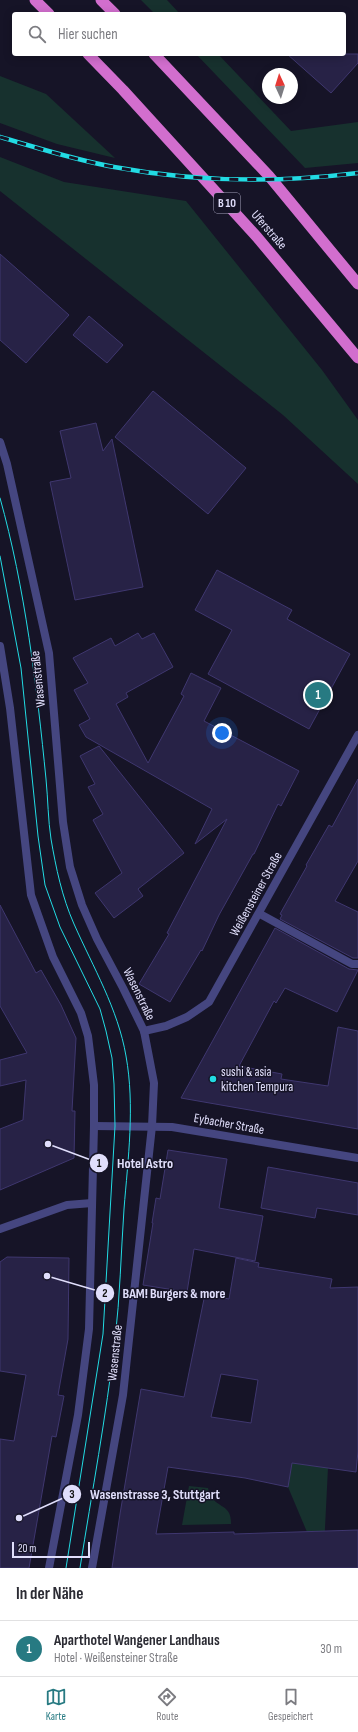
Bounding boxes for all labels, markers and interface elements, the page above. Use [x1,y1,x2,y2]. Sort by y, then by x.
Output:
search box [12,12,346,56]
icon: search [26,23,48,45]
text: Hier suchen [58,25,118,44]
north arrow [262,68,298,104]
road number: B 10 [214,193,240,213]
street label: Uferstraße [248,207,290,253]
street label: Wasenstraße [27,650,49,708]
pin: 1 [305,680,331,710]
your location [212,723,232,743]
street label: Weißensteiner Straße [226,849,286,939]
street label: Wasenstraße [119,965,159,1023]
place label: sushi & asia kitchen Tempura [221,1064,293,1095]
marker: sushi & asia kitchen Tempura [208,1074,218,1084]
street label: Eybacher Straße [193,1110,265,1138]
callout: Hotel Astro [89,1150,181,1176]
text: Hotel Astro [117,1155,173,1172]
text: 1 [97,1156,102,1171]
callout: BAM! Burgers & more [95,1280,234,1306]
text: BAM! Burgers & more [123,1285,225,1302]
text: 2 [102,1286,108,1301]
street label: Wasenstraße [104,1324,126,1382]
callout: Wasenstrasse 3, Stuttgart [62,1481,228,1507]
text: Wasenstrasse 3, Stuttgart [90,1486,220,1503]
text: 3 [69,1487,75,1502]
scale bar [12,1540,90,1559]
text: 20 m [18,1542,36,1555]
text: In der Nähe [16,1584,83,1604]
text: Aparthotel Wangener Landhaus [54,1631,220,1650]
text: 1 [26,1641,32,1657]
text: 30 m [320,1641,342,1657]
text: Hotel · Weißensteiner Straße [54,1650,178,1666]
tab: Karte [45,1686,67,1723]
tab: Route [156,1686,178,1723]
tab: Gespeichert [268,1686,313,1723]

